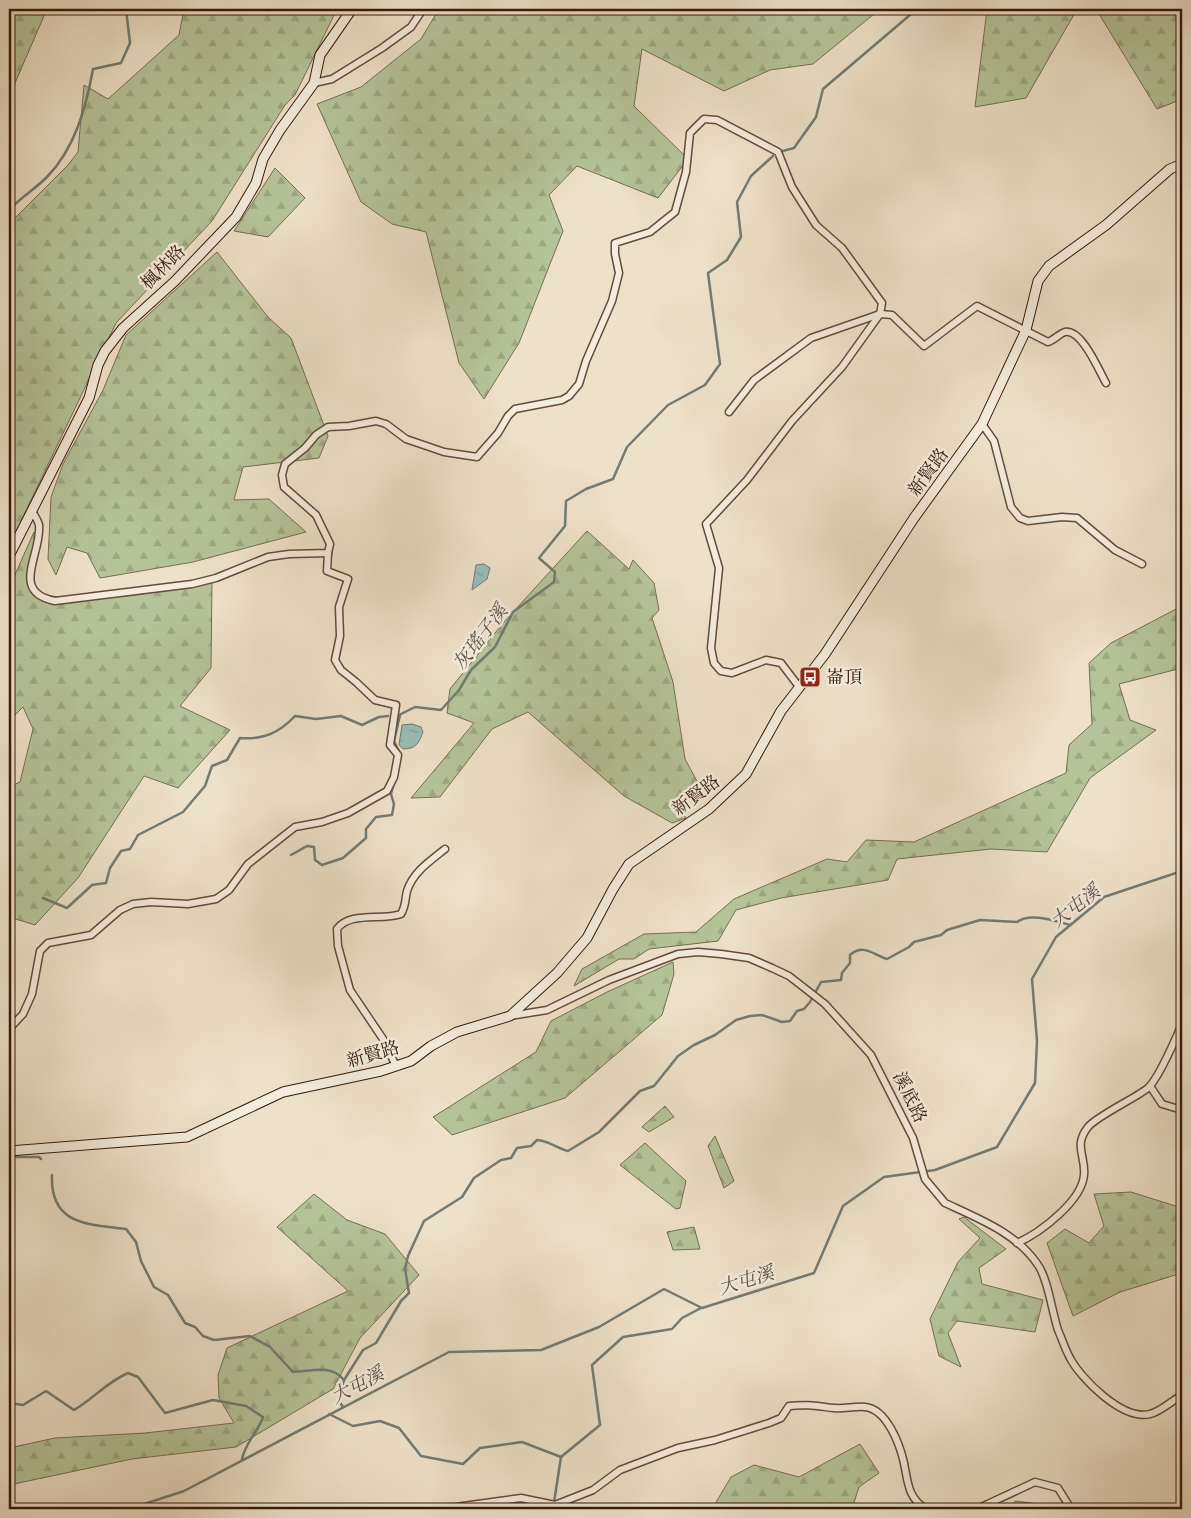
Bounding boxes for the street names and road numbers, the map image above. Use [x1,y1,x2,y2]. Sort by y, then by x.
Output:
street label: 楓林路 [136,240,190,294]
street label: 新賢路 [903,444,953,500]
street label: 新賢路 [668,770,724,820]
street label: 新賢路 [344,1036,402,1072]
street label: 溪底路 [888,1068,932,1126]

